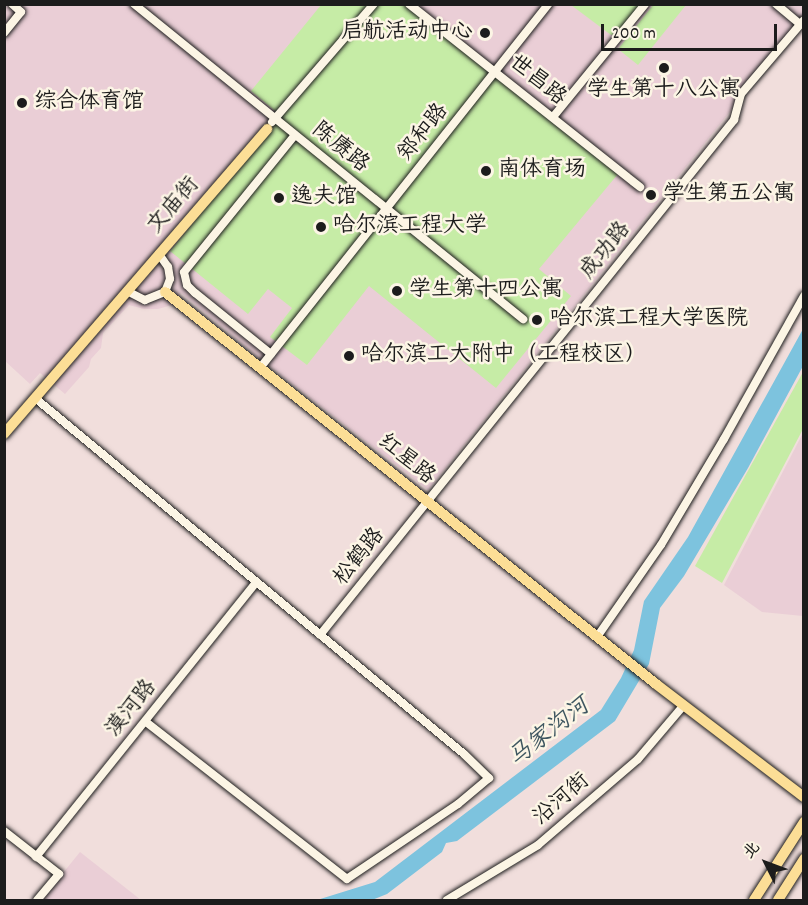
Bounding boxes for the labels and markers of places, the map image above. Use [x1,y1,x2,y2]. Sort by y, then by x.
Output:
place label: 启航活动中心 [341,20,473,46]
marker: 启航活动中心 [478,26,492,40]
marker: 学生第十八公寓 [657,61,671,75]
place label: 学生第十八公寓 [587,78,741,104]
place label: 综合体育馆 [34,90,144,116]
marker: 综合体育馆 [15,96,29,110]
place label: 南体育场 [498,158,586,184]
marker: 南体育场 [479,164,493,178]
place label: 学生第五公寓 [663,182,795,208]
place label: 逸夫馆 [291,185,357,211]
marker: 学生第五公寓 [644,188,658,202]
marker: 逸夫馆 [272,191,286,205]
place label: 哈尔滨工程大学 [333,214,487,240]
marker: 哈尔滨工程大学 [314,220,328,234]
place label: 学生第十四公寓 [409,278,563,304]
marker: 学生第十四公寓 [390,284,404,298]
place label: 哈尔滨工程大学医院 [550,307,748,333]
marker: 哈尔滨工程大学医院 [528,311,546,329]
place label: 哈尔滨工大附中（工程校区） [361,343,647,369]
marker: 哈尔滨工大附中（工程校区） [342,349,356,363]

